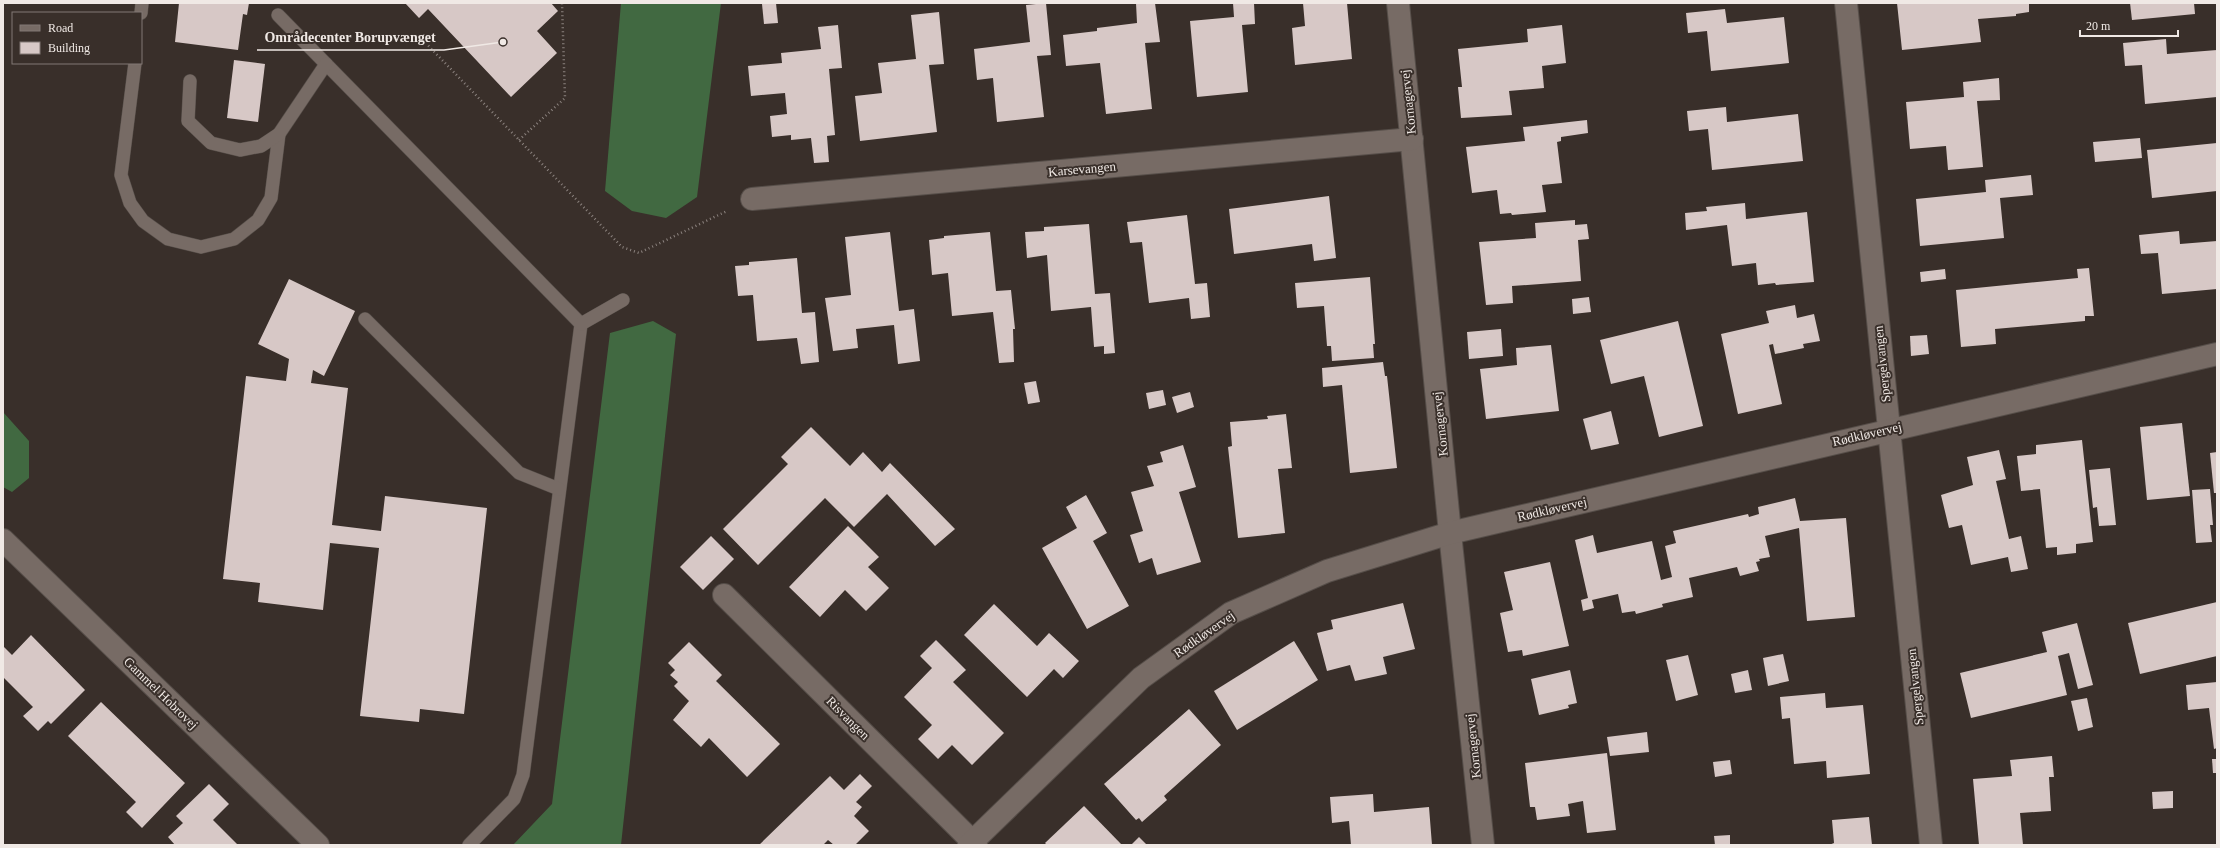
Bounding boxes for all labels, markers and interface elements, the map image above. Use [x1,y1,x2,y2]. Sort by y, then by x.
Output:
legend [12,12,142,64]
scale bar [2080,12,2178,38]
text: 20 m [2086,19,2111,33]
text: Road [48,21,73,35]
callout: Områdecenter Borupvænget [257,24,444,50]
text: Områdecenter Borupvænget [264,30,436,45]
text: Building [48,41,90,55]
street label: Kornagervej [1397,69,1419,135]
street label: Karsevangen [1048,159,1117,179]
street label: Spergelvangen [1870,324,1893,403]
street label: Kornagervej [1429,391,1451,457]
street label: Rødkløvervej [1831,419,1903,449]
street label: Rødkløvervej [1516,494,1588,524]
street label: Rødkløvervej [1171,608,1237,660]
street label: Spergelvangen [1903,647,1926,726]
street label: Gammel Hobrovej [121,654,201,732]
street label: Risvangen [823,693,873,743]
street label: Kornagervej [1462,713,1484,779]

